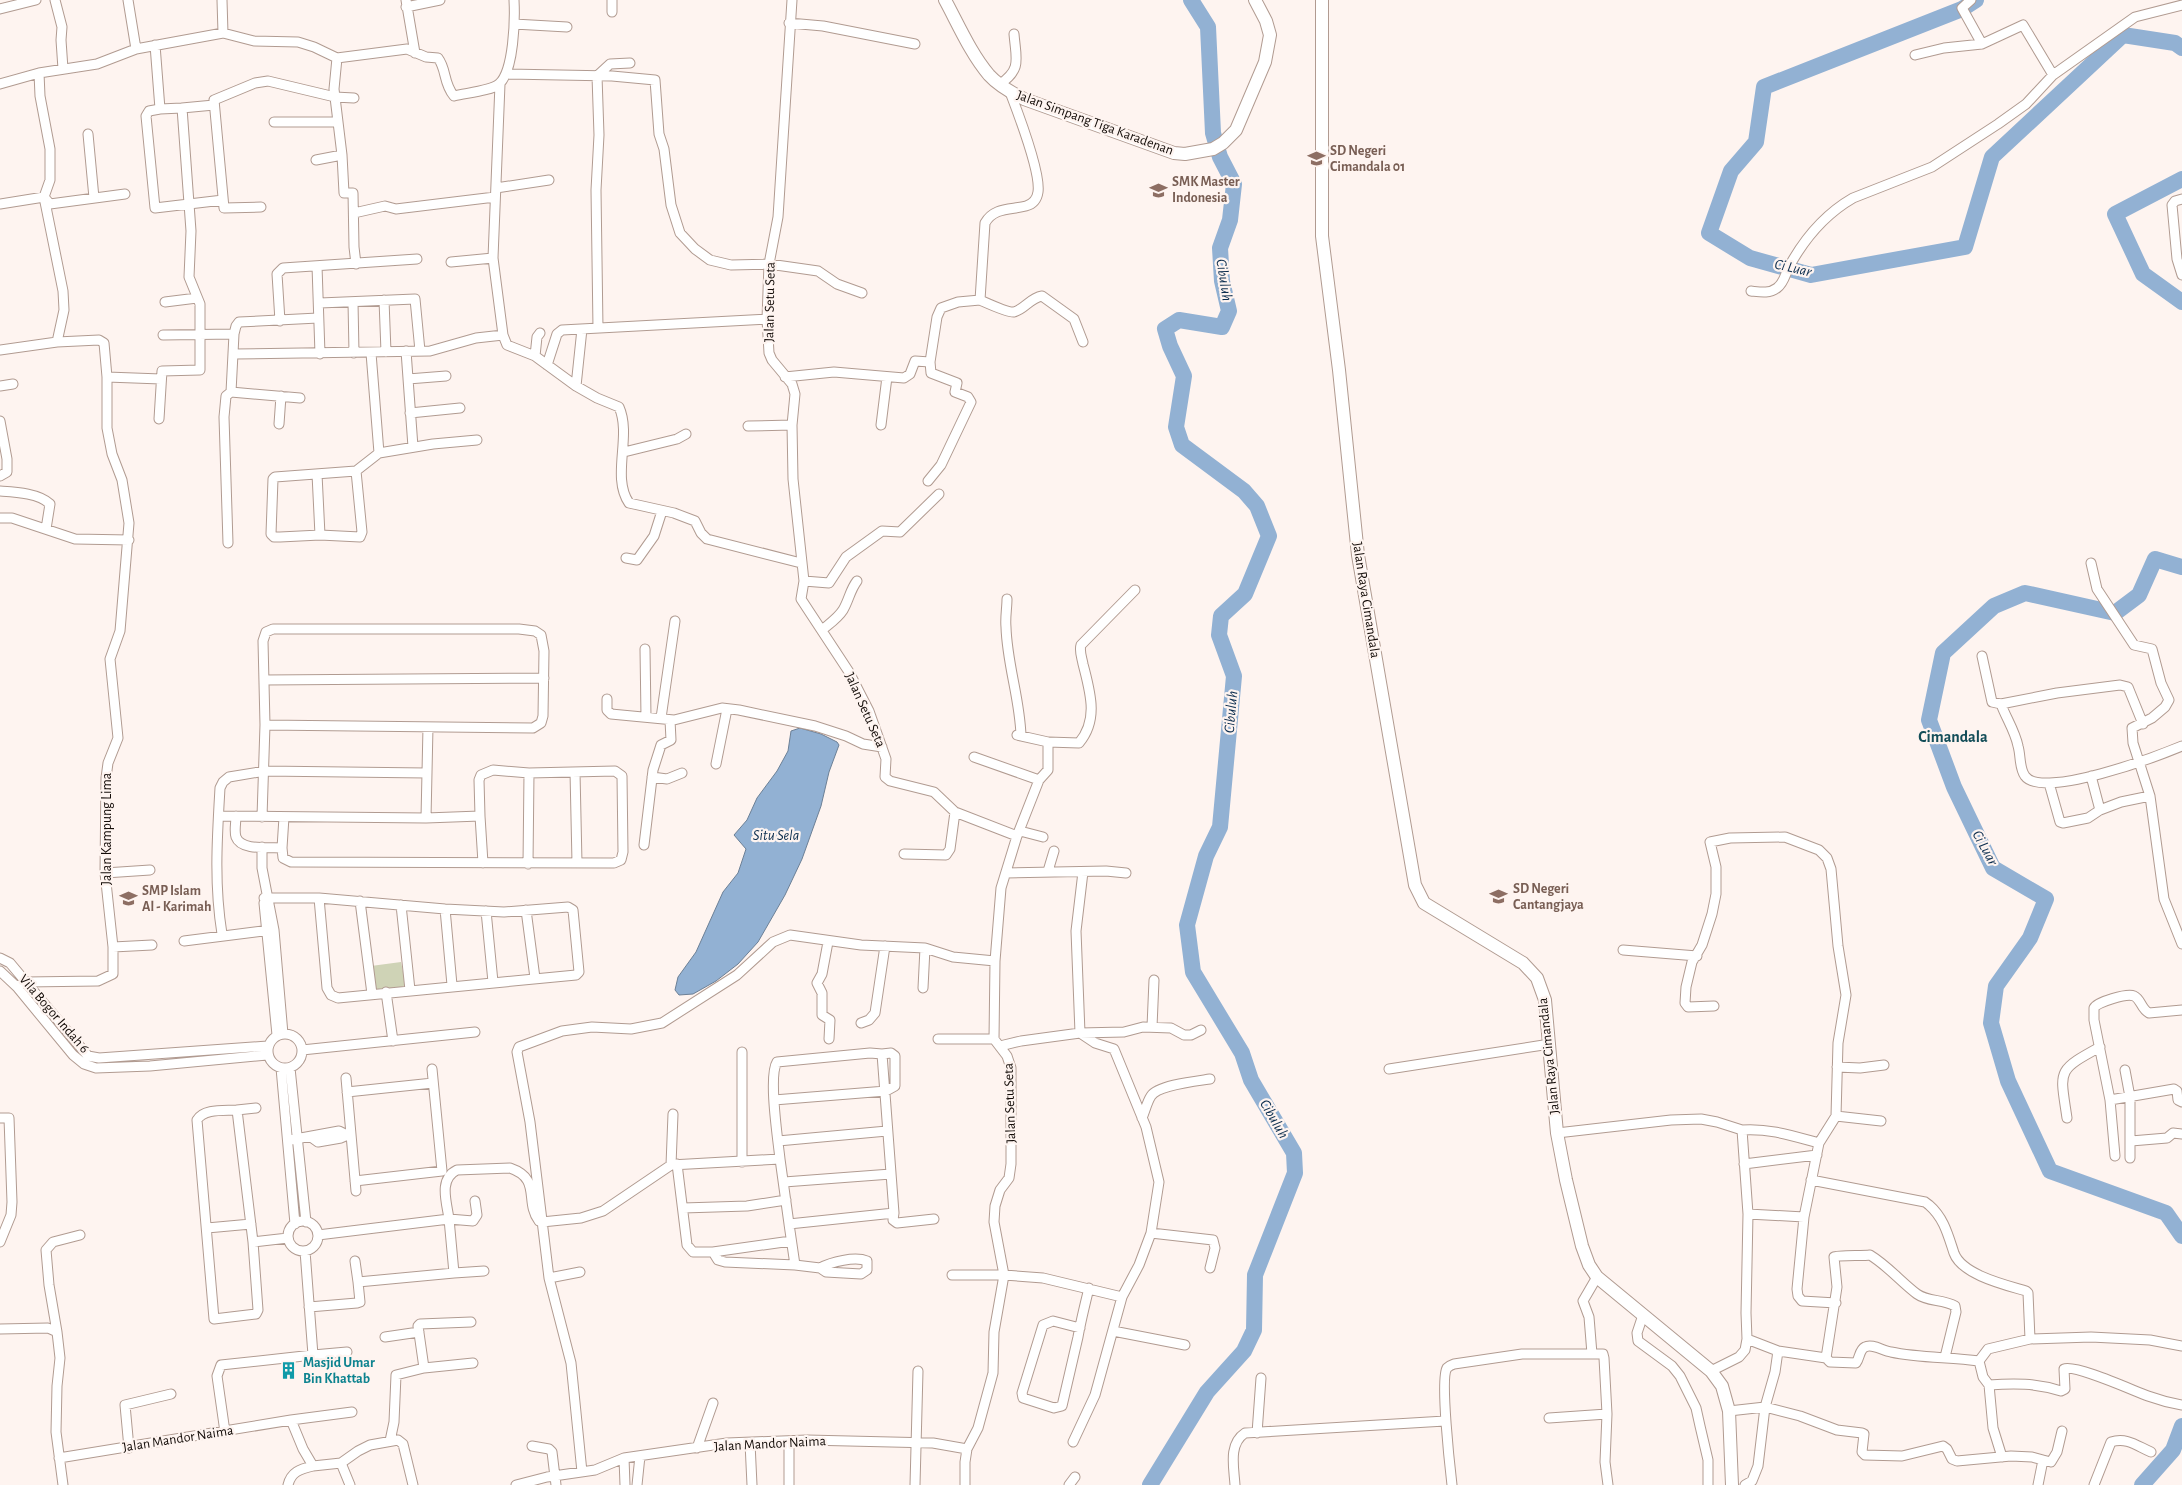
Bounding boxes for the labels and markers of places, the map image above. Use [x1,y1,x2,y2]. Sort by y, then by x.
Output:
place label: SD Negeri Cimandala 01 [1330,144,1405,174]
school or university icon: SD Negeri Cimandala 01 [1306,149,1326,169]
place label: SMK Master Indonesia [1172,175,1240,205]
school or university icon: SMK Master Indonesia [1148,180,1168,200]
place label: SD Negeri Cantangjaya [1513,882,1584,912]
place label: SMP Islam Al - Karimah [142,884,211,914]
school or university icon: SD Negeri Cantangjaya [1489,887,1509,907]
school or university icon: SMP Islam Al - Karimah [118,889,138,909]
place label: Masjid Umar Bin Khattab [303,1356,375,1386]
building icon: Masjid Umar Bin Khattab [279,1361,299,1381]

